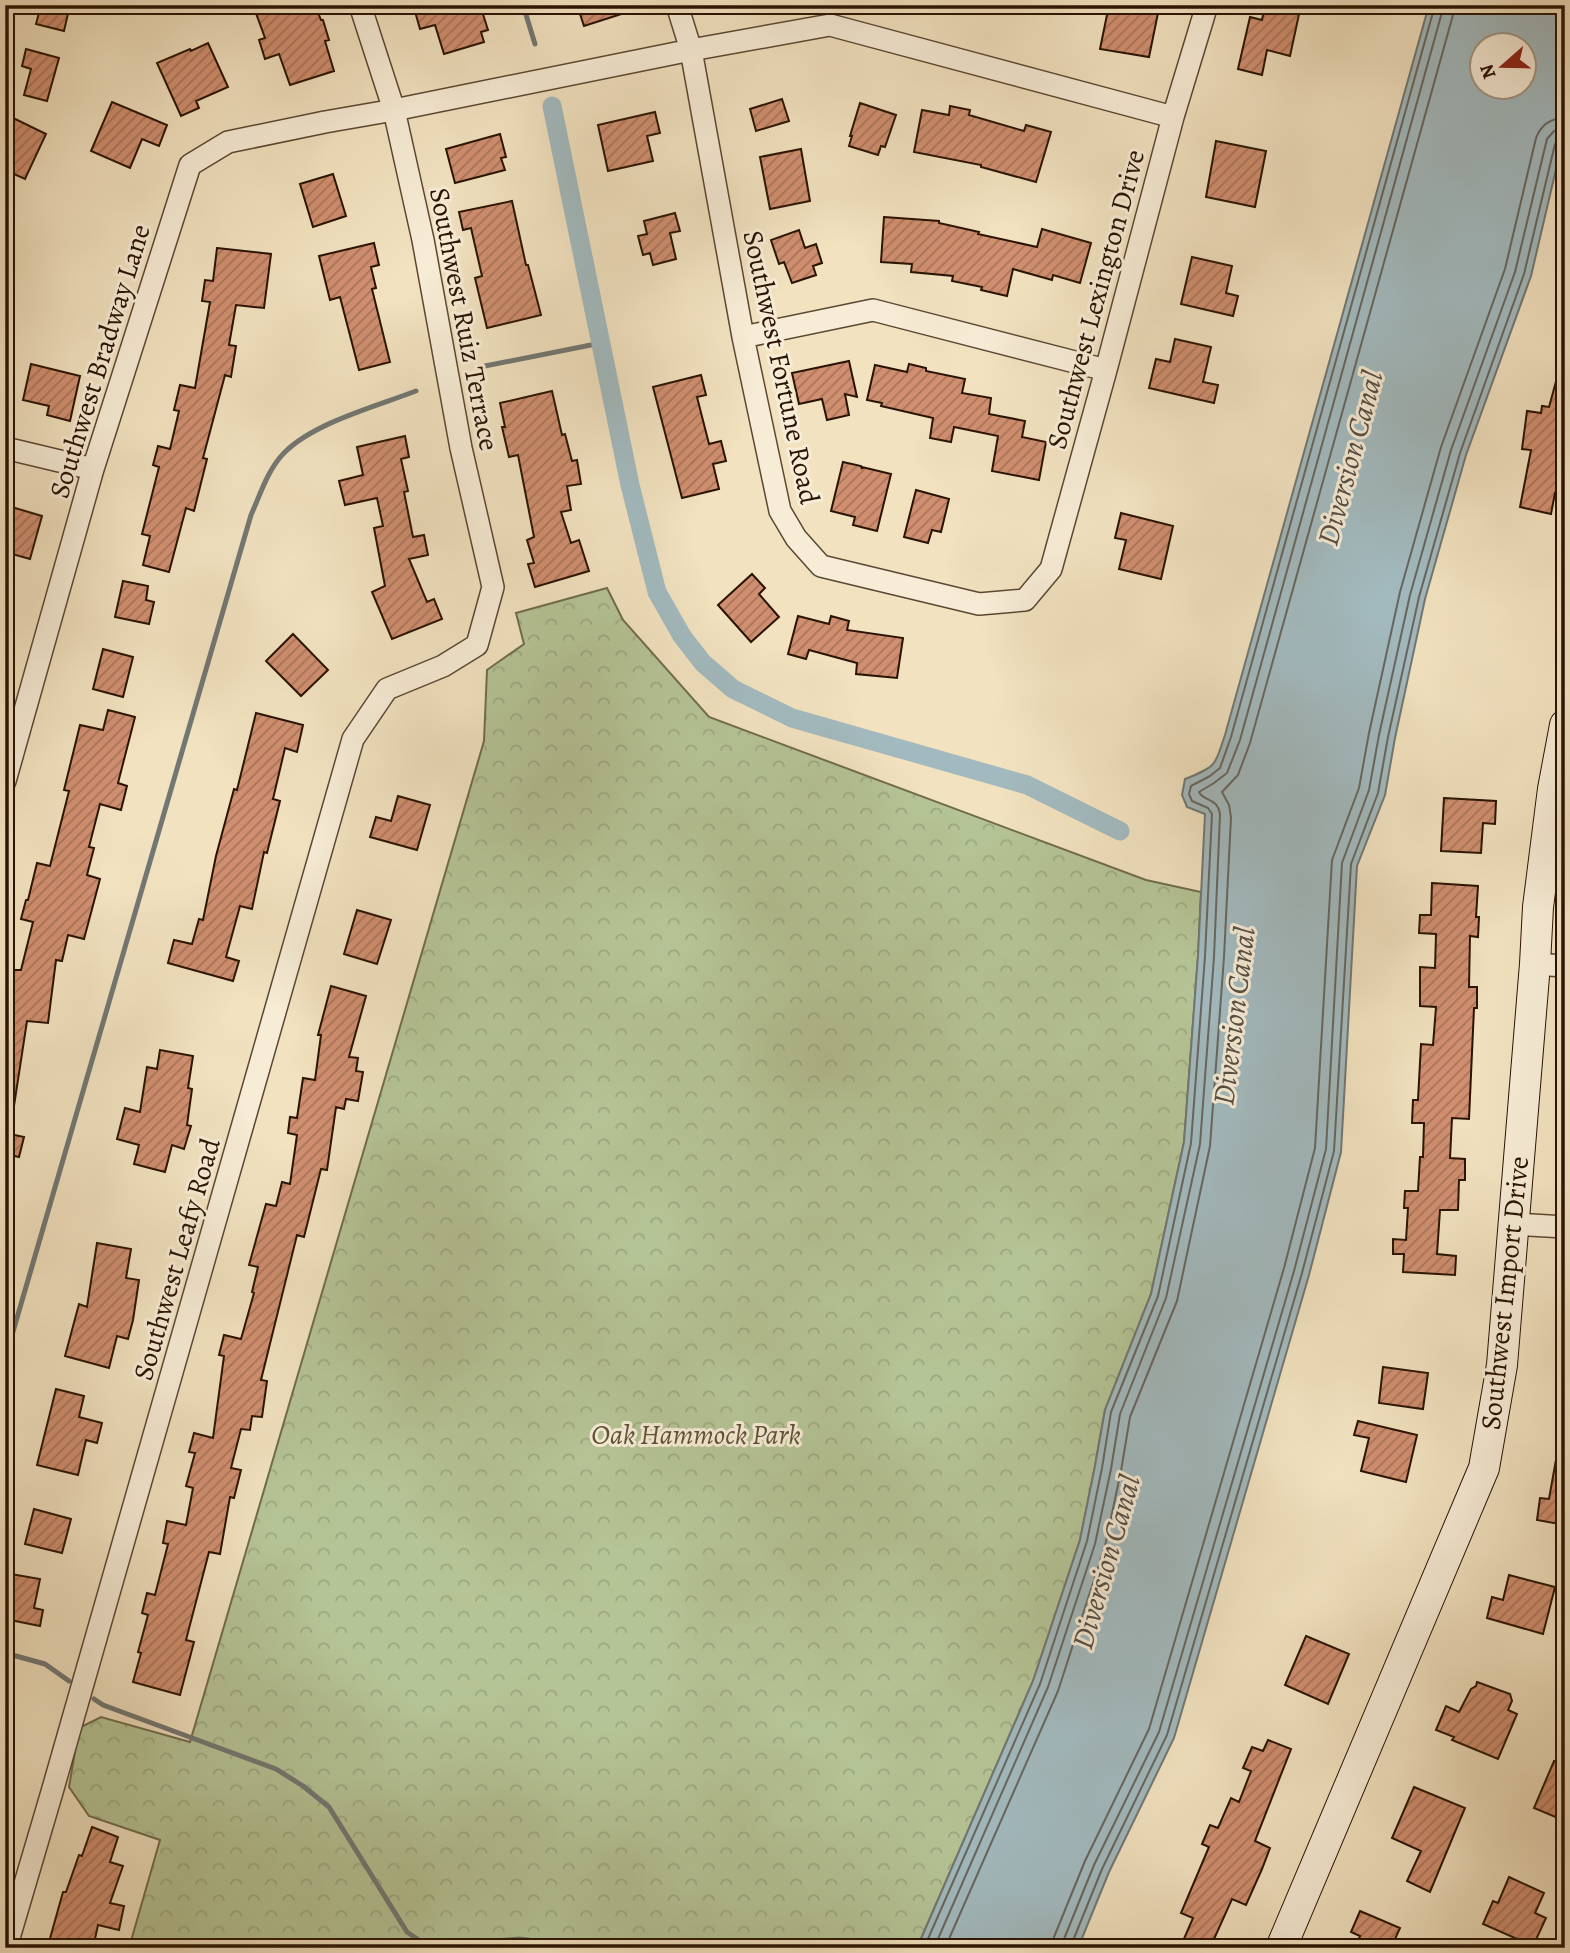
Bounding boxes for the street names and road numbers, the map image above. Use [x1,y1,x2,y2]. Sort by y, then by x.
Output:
street label: Southwest Lexington Drive [1038,145,1154,453]
street label: Southwest Ruiz Terrace [420,185,508,454]
street label: Southwest Bradway Lane [40,220,160,503]
street label: Southwest Fortune Road [733,227,829,508]
street label: Southwest Leafy Road [124,1133,230,1385]
street label: Southwest Import Drive [1472,1154,1538,1432]

